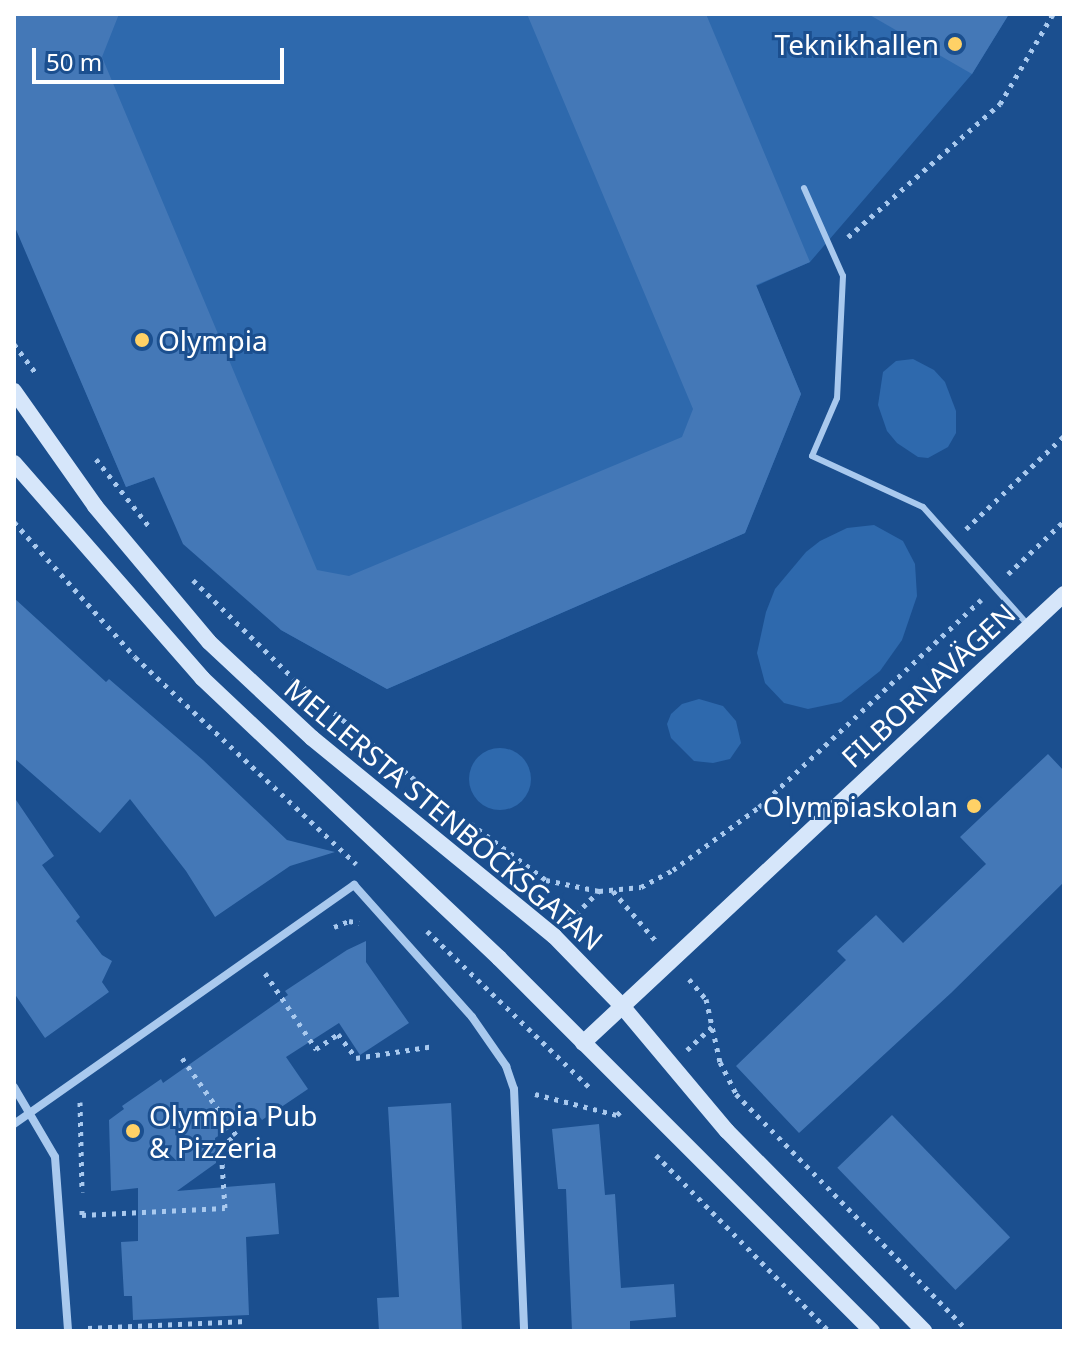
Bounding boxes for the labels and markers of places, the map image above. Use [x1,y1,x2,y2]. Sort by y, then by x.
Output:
place label: Teknikhallen [775,27,939,61]
marker: Teknikhallen [946,35,964,53]
place label: Olympia [158,323,268,357]
marker: Olympia [133,331,151,349]
place label: Olympiaskolan [763,789,958,823]
marker: Olympiaskolan [965,797,983,815]
place label: Olympia Pub & Pizzeria [149,1098,317,1164]
marker: Olympia Pub & Pizzeria [124,1122,142,1140]

